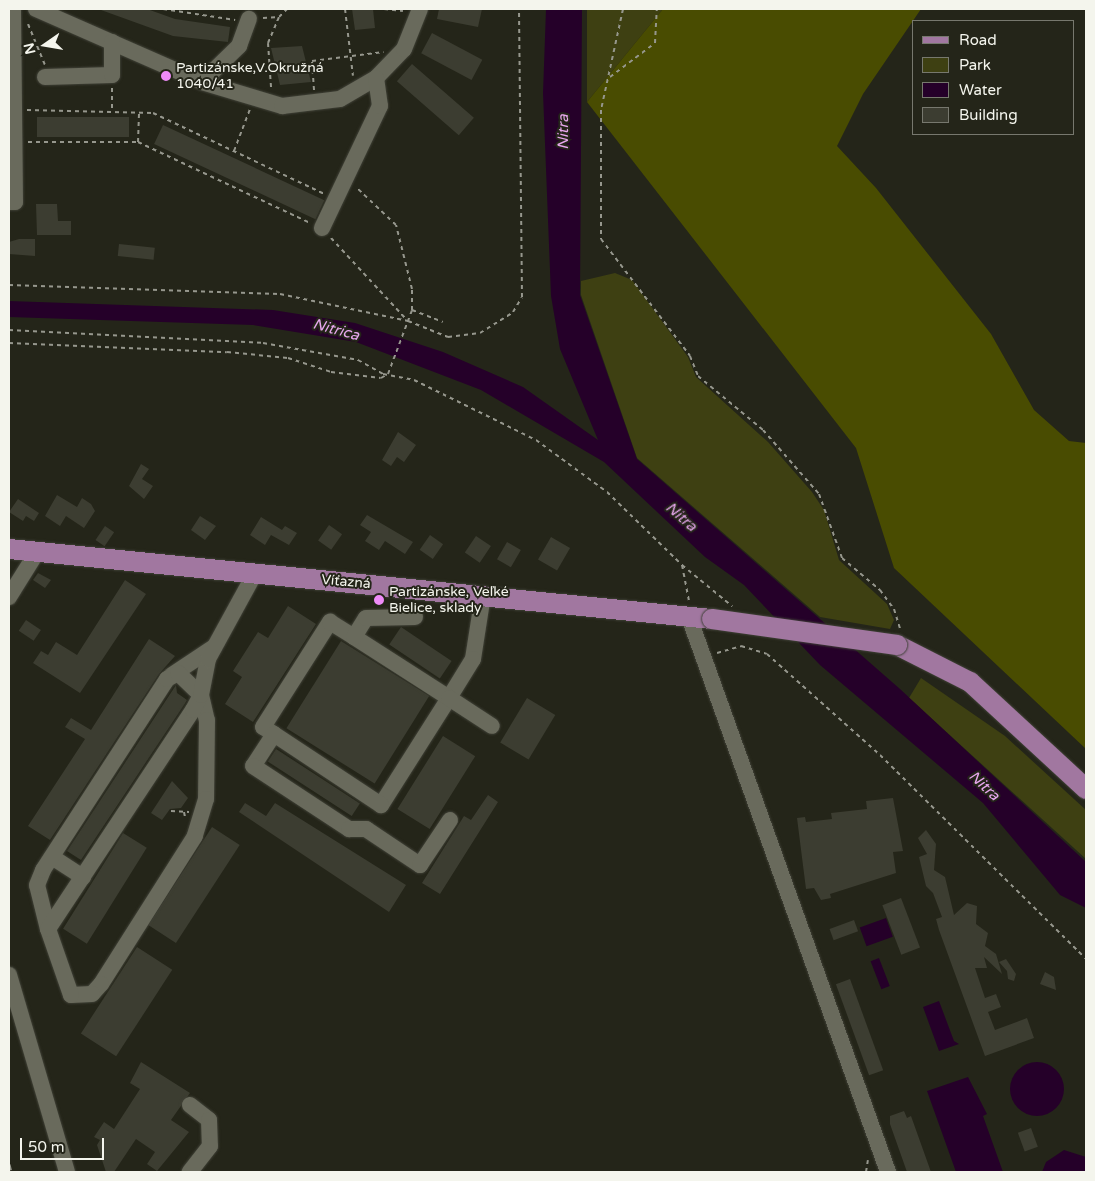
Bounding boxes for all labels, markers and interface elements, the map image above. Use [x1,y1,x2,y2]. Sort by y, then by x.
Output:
north arrow [20,20,70,70]
legend [912,20,1075,135]
text: Road [959,31,997,49]
text: N [20,41,39,56]
text: Park [959,56,991,74]
place label: Partizánske,V.Okružná 1040/41 [176,60,324,92]
marker: Partizánske,V.Okružná 1040/41 [160,70,172,82]
text: Water [959,81,1002,99]
text: Building [959,106,1018,124]
water label: Nitra [555,114,573,150]
water label: Nitrica [311,315,361,345]
water label: Nitra [662,499,700,535]
street label: Víťazná [321,571,371,593]
place label: Partizánske, Veľké Bielice, sklady [389,584,509,616]
marker: Partizánske, Veľké Bielice, sklady [373,594,385,606]
water label: Nitra [965,767,1003,805]
scale bar [22,1128,106,1160]
text: 50 m [28,1138,65,1156]

